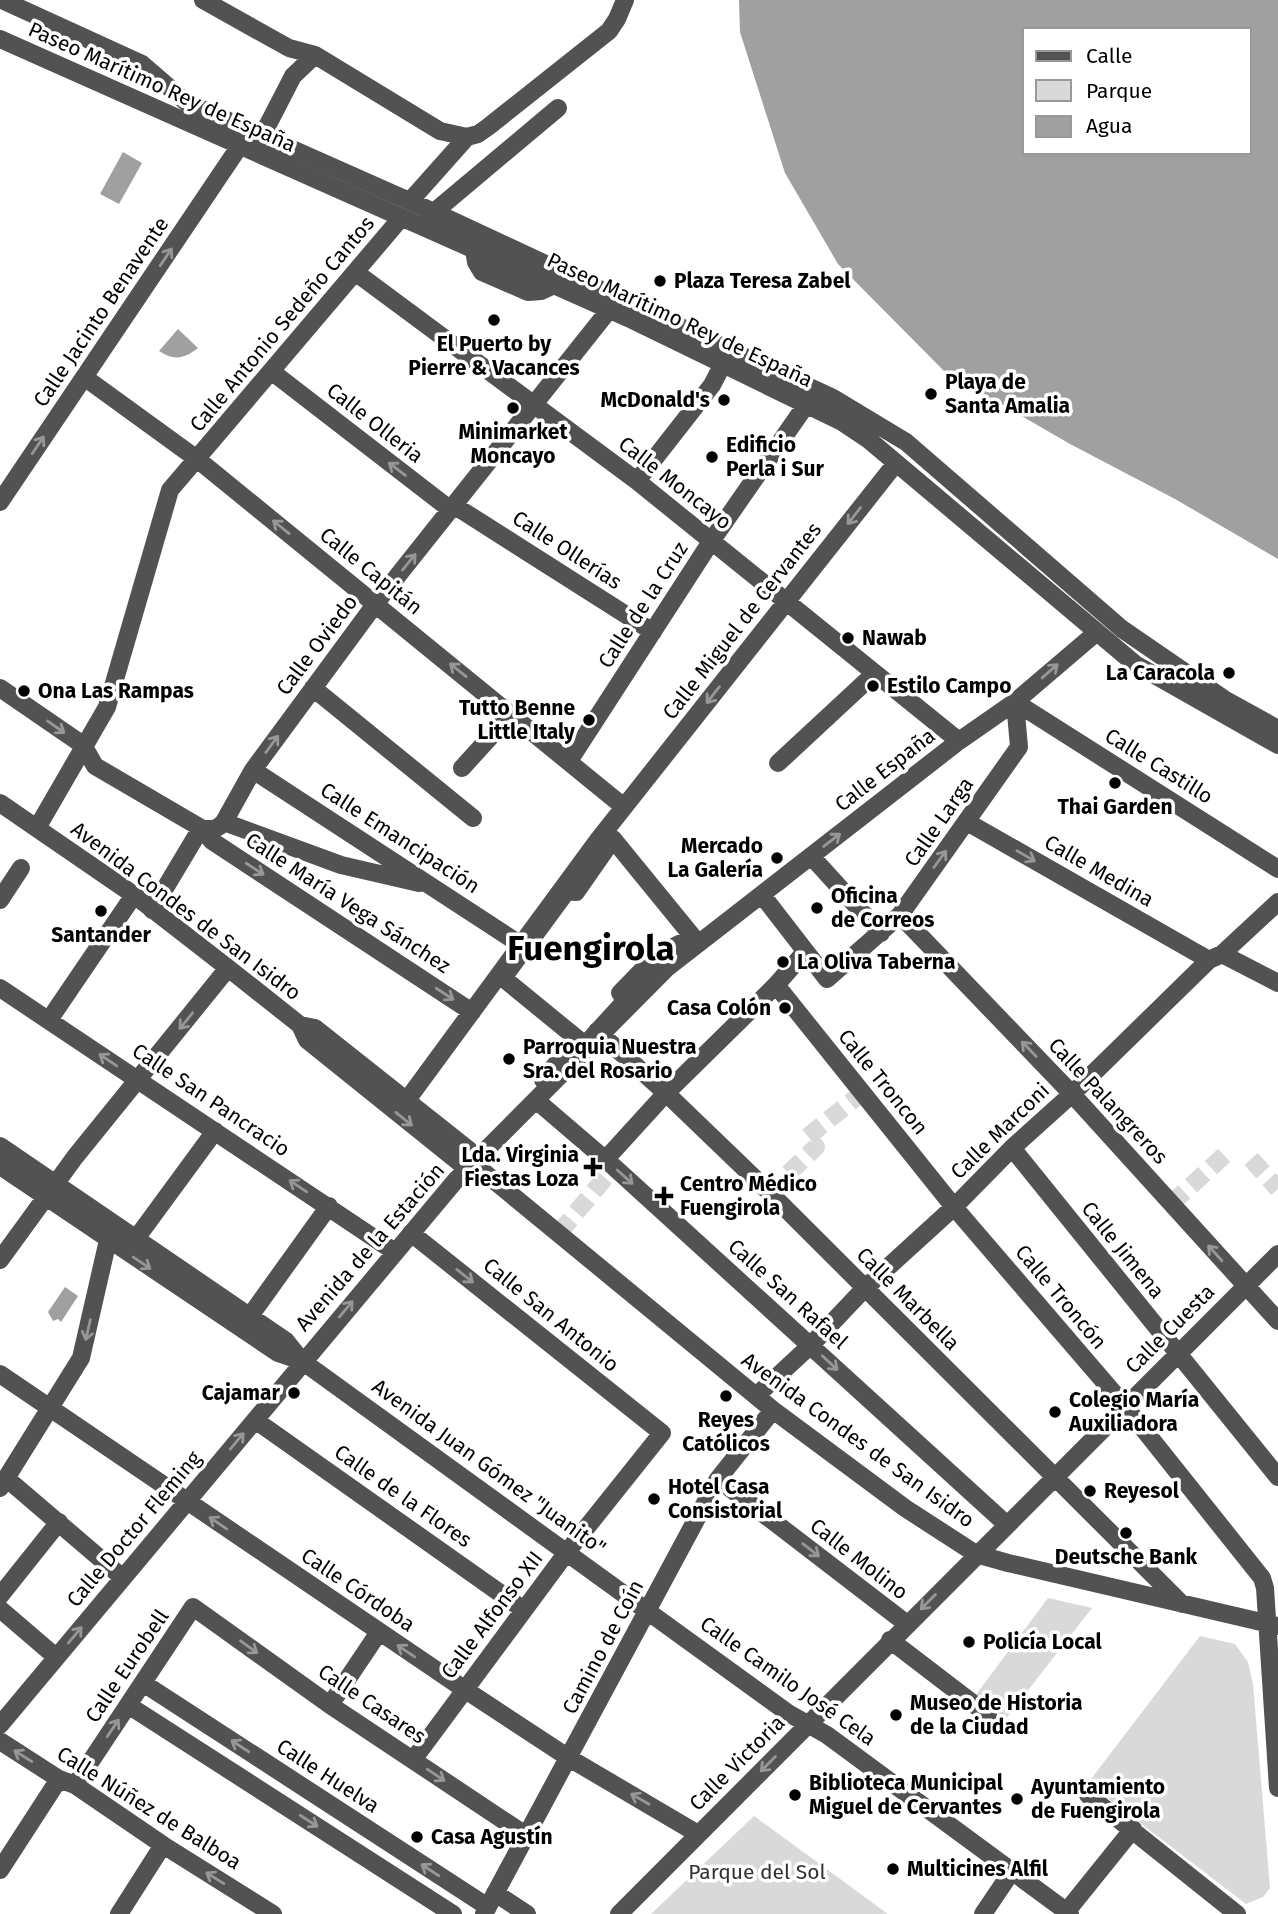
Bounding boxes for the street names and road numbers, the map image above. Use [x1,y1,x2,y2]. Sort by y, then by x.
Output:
street label: Paseo Marítimo Rey de España [24,16,300,158]
street label: Calle Antonio Sedeño Cantos [184,211,380,437]
street label: Calle Jacinto Benavente [28,212,174,412]
street label: Paseo Marítimo Rey de España [543,247,817,393]
street label: Calle Olleria [321,377,429,469]
street label: Calle Moncayo [613,431,737,535]
street label: Calle Ollerías [507,505,627,595]
street label: Calle Miguel de Cervantes [657,517,827,725]
street label: Calle Capitán [314,522,428,620]
street label: Calle de la Cruz [592,537,694,673]
street label: Calle Oviedo [271,590,363,700]
street label: Calle España [830,723,940,817]
street label: Calle Castillo [1100,723,1218,809]
street label: Calle Larga [899,772,979,872]
street label: Calle Emancipación [315,777,485,899]
street label: Avenida Condes de San Isidro [66,816,306,1006]
street label: Calle María Vega Sánchez [241,827,455,979]
street label: Calle Medina [1040,829,1158,913]
street label: Calle Troncon [832,1024,934,1140]
street label: Calle Palangreros [1043,1032,1173,1170]
street label: Calle San Pancracio [127,1038,295,1162]
street label: Calle Marconi [945,1077,1055,1185]
street label: Avenida de la Estación [290,1158,450,1336]
street label: Calle Jimena [1076,1196,1170,1304]
street label: Calle San Rafael [723,1233,853,1355]
street label: Calle Troncón [1010,1239,1112,1355]
street label: Calle Marbella [851,1242,965,1356]
street label: Calle San Antonio [478,1252,624,1378]
street label: Calle Cuesta [1120,1279,1220,1379]
street label: Avenida Condes de San Isidro [737,1347,979,1533]
street label: Avenida Juan Gómez "Juanito" [367,1373,611,1561]
street label: Calle de la Flores [329,1439,477,1553]
street label: Calle Doctor Fleming [61,1446,207,1612]
street label: Calle Molino [805,1513,913,1605]
street label: Calle Córdoba [296,1542,420,1638]
street label: Calle Alfonso XII [436,1546,548,1684]
street label: Camino de Coín [557,1575,649,1719]
street label: Calle Eurobell [80,1604,174,1728]
street label: Calle Camilo José Cela [695,1611,881,1751]
street label: Calle Casares [313,1658,431,1750]
street label: Calle Victoria [684,1710,790,1816]
street label: Calle Huelva [272,1733,384,1819]
street label: Calle Núñez de Balboa [52,1741,246,1875]

